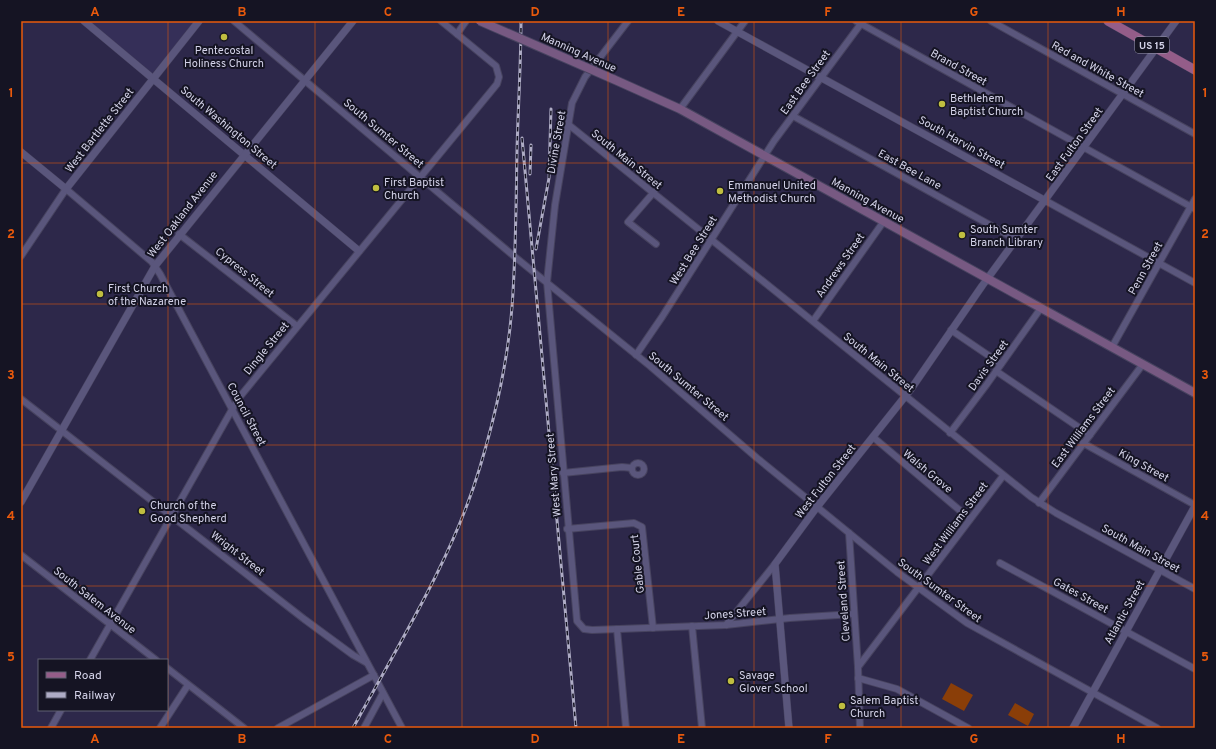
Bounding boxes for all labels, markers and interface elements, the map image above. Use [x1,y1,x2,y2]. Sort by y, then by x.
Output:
text: A [90,5,100,21]
text: B [238,5,247,21]
text: C [384,5,392,21]
text: D [530,5,540,21]
text: E [677,5,685,21]
text: F [824,5,832,21]
text: G [970,5,979,21]
text: H [1116,5,1126,21]
street label: Manning Avenue [539,30,619,76]
marker: Pentecostal Holiness Church [219,32,229,42]
road number: US 15 [1135,37,1169,53]
street label: Red and White Street [1049,39,1146,101]
place label: Pentecostal Holiness Church [184,44,264,71]
street label: Brand Street [928,47,989,89]
street label: East Bee Street [778,48,834,118]
street label: South Washington Street [177,83,280,172]
street label: West Bartlette Street [62,85,137,176]
text: 1 [8,86,14,102]
text: 1 [1202,86,1208,102]
place label: Bethlehem Baptist Church [950,92,1023,119]
street label: South Sumter Street [340,96,426,171]
marker: Bethlehem Baptist Church [937,99,947,109]
street label: East Fulton Street [1043,105,1106,184]
street label: Divine Street [545,110,569,175]
street label: South Harvin Street [916,113,1007,172]
street label: South Main Street [588,127,665,193]
street label: East Bee Lane [875,147,944,193]
street label: West Oakland Avenue [145,168,221,261]
street label: Manning Avenue [829,175,906,227]
place label: First Baptist Church [384,176,444,203]
place label: Emmanuel United Methodist Church [728,179,816,206]
marker: First Baptist Church [371,183,381,193]
marker: Emmanuel United Methodist Church [715,186,725,196]
street label: West Bee Street [667,213,721,288]
place label: South Sumter Branch Library [970,223,1043,250]
text: 2 [7,227,15,243]
text: 2 [1201,227,1209,243]
marker: South Sumter Branch Library [957,230,967,240]
street label: Andrews Street [813,231,868,301]
street label: Penn Street [1126,240,1166,297]
street label: Cypress Street [212,245,277,301]
place label: First Church of the Nazarene [108,282,186,309]
marker: First Church of the Nazarene [95,289,105,299]
street label: Dingle Street [241,319,293,378]
street label: South Main Street [840,330,917,396]
street label: Davis Street [966,337,1012,394]
street label: South Sumter Street [645,349,731,424]
text: 3 [7,368,15,384]
text: 3 [1201,368,1209,384]
street label: Council Street [224,380,269,449]
street label: East Williams Street [1049,384,1119,471]
street label: West Mary Street [543,432,565,517]
street label: West Fulton Street [792,442,859,522]
street label: King Street [1116,446,1171,485]
street label: Walsh Grove [900,447,955,497]
street label: West Williams Street [920,479,992,568]
place label: Church of the Good Shepherd [150,499,227,526]
marker: Church of the Good Shepherd [137,506,147,516]
text: 4 [7,509,15,525]
text: 4 [1201,509,1209,525]
street label: South Main Street [1099,522,1182,576]
street label: Wright Street [207,528,267,579]
street label: Gable Court [628,534,648,594]
street label: South Sumter Street [895,556,984,626]
street label: Cleveland Street [834,560,854,642]
street label: South Salem Avenue [50,564,139,637]
street label: Gates Street [1050,575,1111,617]
street label: Atlantic Street [1101,578,1148,647]
street label: Jones Street [704,605,767,623]
text: 5 [7,650,15,666]
text: 5 [1201,650,1209,666]
legend [38,659,168,711]
text: Road [74,668,102,684]
place label: Savage Glover School [739,669,808,696]
marker: Savage Glover School [726,676,736,686]
text: Railway [74,688,115,704]
place label: Salem Baptist Church [850,694,918,721]
marker: Salem Baptist Church [837,701,847,711]
text: A [90,732,100,748]
text: B [238,732,247,748]
text: C [384,732,392,748]
text: D [530,732,540,748]
text: E [677,732,685,748]
text: F [824,732,832,748]
text: G [970,732,979,748]
text: H [1116,732,1126,748]

